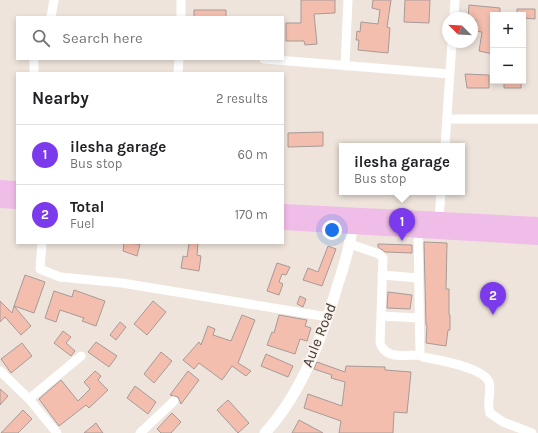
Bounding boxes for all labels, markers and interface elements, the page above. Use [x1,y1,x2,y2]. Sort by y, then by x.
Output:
north arrow [442,12,478,48]
map controls [490,12,526,84]
button: + [490,12,526,48]
search box [16,16,284,60]
icon: search [30,27,52,49]
text: Search here [62,29,143,47]
button: − [490,48,526,84]
text: Nearby [32,88,89,108]
text: 2 results [216,91,268,106]
text: ilesha garage [70,138,166,156]
popup [339,143,465,195]
text: 1 [43,147,47,162]
text: 60 m [238,147,268,162]
text: ilesha garage [354,153,450,171]
text: Bus stop [70,156,122,171]
text: Bus stop [354,171,406,186]
text: Total [70,198,104,216]
text: 2 [41,207,49,222]
text: 170 m [235,207,268,222]
pin: 1 [389,208,415,241]
text: Fuel [70,216,95,231]
your location [322,220,342,240]
pin: 2 [480,282,506,315]
street label: Aule Road [298,300,340,370]

